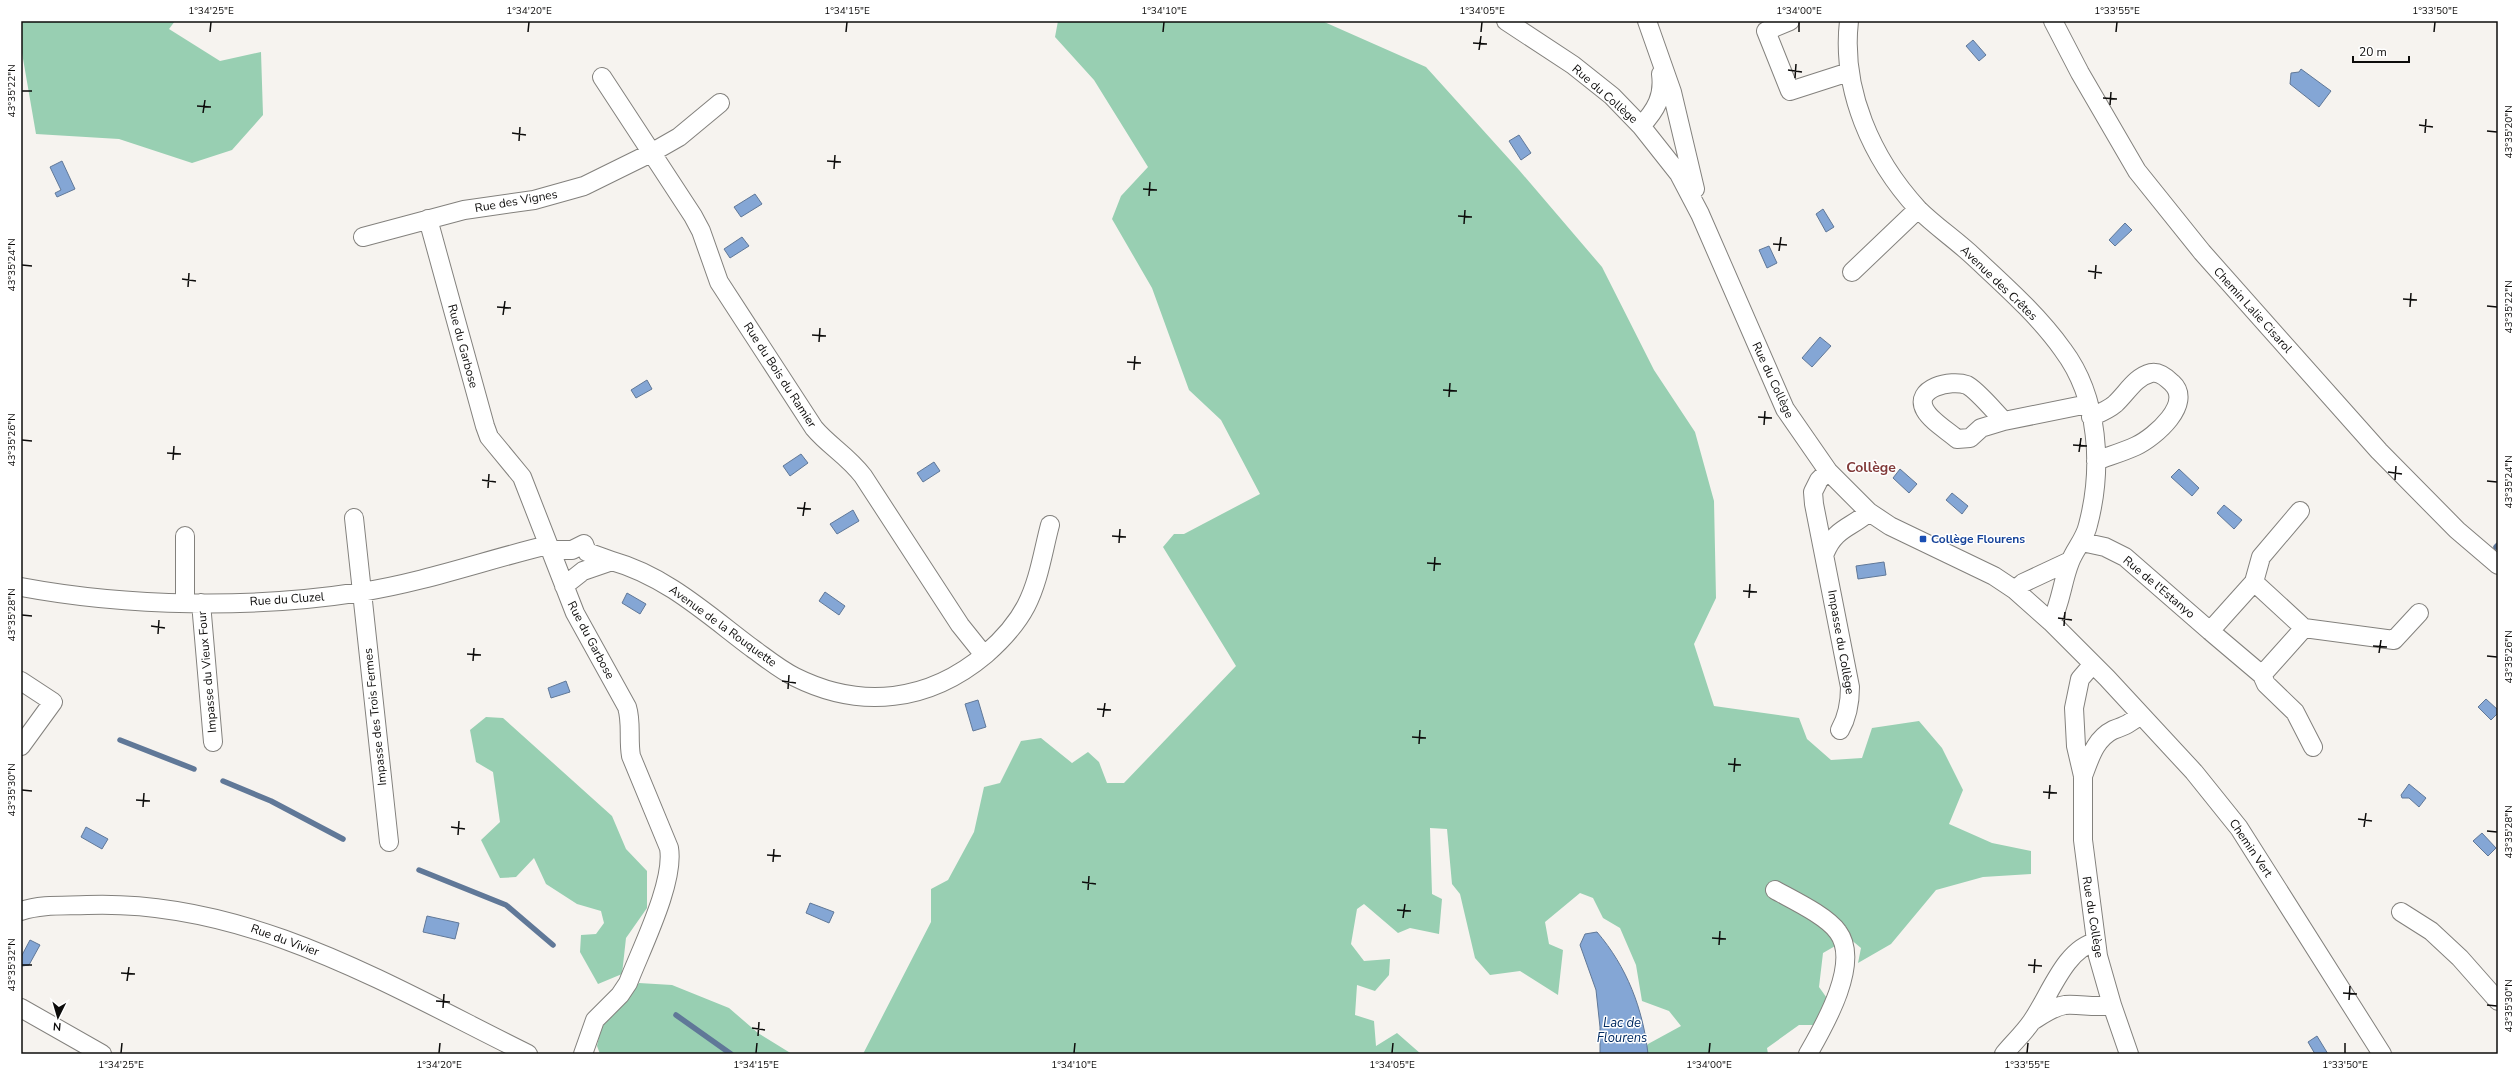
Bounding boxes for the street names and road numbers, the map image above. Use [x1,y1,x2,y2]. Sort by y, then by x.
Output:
street label: Rue du Collège [1569,61,1641,127]
street label: Rue des Vignes [473,186,559,216]
street label: Avenue des Crêtes [1957,242,2041,324]
street label: Chemin Lalie Cisarol [2210,264,2296,357]
street label: Rue du Garbose [444,302,482,390]
street label: Rue du Bois du Ramier [740,319,820,431]
street label: Rue du Collège [1748,339,1798,421]
street label: Rue de l'Estanyo [2120,552,2199,622]
street label: Avenue de la Rouquette [666,582,780,670]
street label: Rue du Cluzel [249,588,325,610]
street label: Impasse du Collège [1824,589,1858,695]
street label: Rue du Garbose [564,598,618,682]
street label: Impasse du Vieux Four [194,610,220,734]
street label: Impasse des Trois Fermes [360,647,390,787]
street label: Chemin Vert [2226,816,2277,881]
street label: Rue du Collège [2079,875,2107,959]
street label: Rue du Vivier [249,920,322,960]

